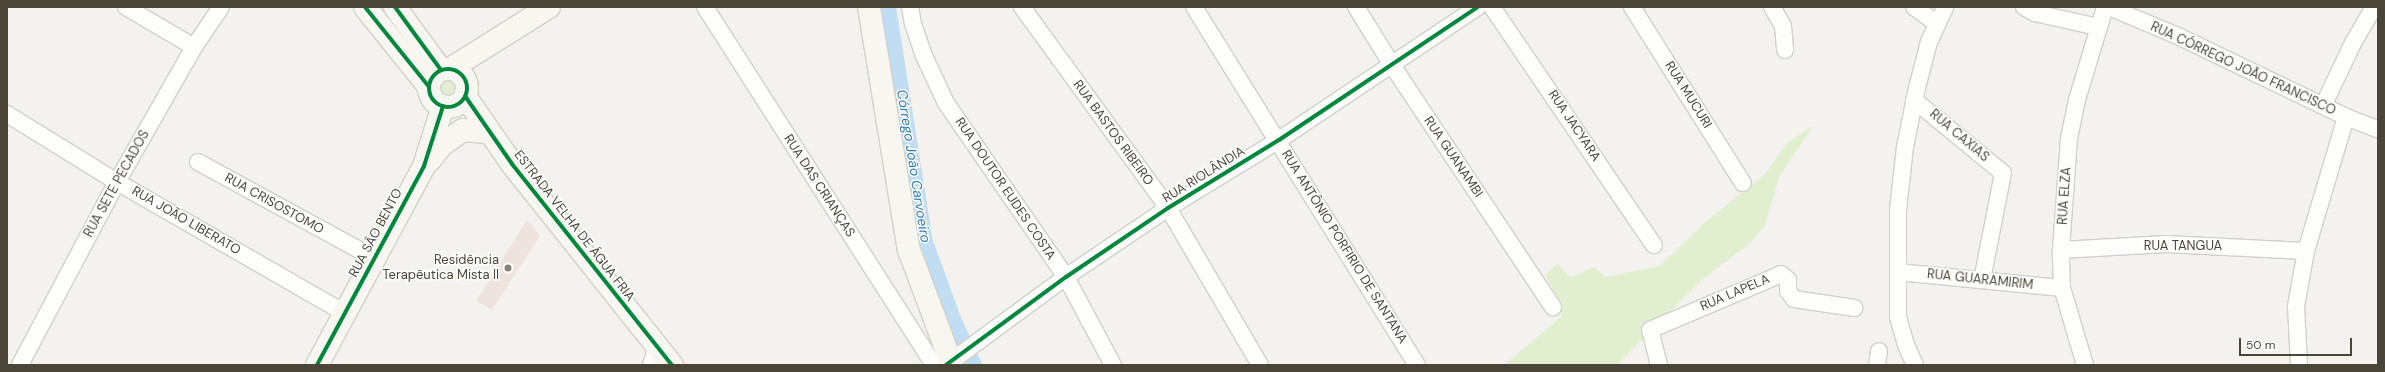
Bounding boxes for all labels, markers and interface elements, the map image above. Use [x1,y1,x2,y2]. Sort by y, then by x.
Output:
street label: RUA CÓRREGO JOÃO FRANCISCO [2148,19,2338,119]
street label: RUA MUCURI [1661,59,1715,131]
street label: RUA BASTOS RIBEIRO [1070,77,1156,189]
street label: RUA JACYARA [1544,87,1604,165]
water label: Córrego João Carvoeiro [894,88,934,244]
street label: RUA CAXIAS [1926,107,1992,165]
street label: RUA GUANAMBI [1420,114,1486,200]
street label: RUA DOUTOR EUDES COSTA [951,115,1059,263]
street label: RUA SETE PECADOS [81,128,153,240]
street label: RUA DAS CRIANÇAS [780,132,858,240]
street label: RUA RIOLÂNDIA [1160,144,1248,206]
street label: RUA ANTÔNIO PORFIRIO DE SANTANA [1278,147,1410,347]
street label: ESTRADA VELHA DE ÁGUA FRIA [510,148,638,304]
street label: RUA ELZA [2055,167,2075,225]
street label: RUA CRISOSTOMO [222,170,326,238]
street label: RUA JOÃO LIBERATO [129,184,243,258]
street label: RUA SÃO BENTO [346,186,406,280]
street label: RUA TANGUA [2144,238,2222,254]
place label: Residência Terapêutica Mista II [382,253,499,284]
marker: Residência Terapêutica Mista II [502,262,514,274]
street label: RUA GUARAMIRIM [1926,267,2034,293]
street label: RUA LAPELA [1698,271,1772,315]
scale bar [2241,330,2354,356]
text: 50 m [2246,337,2275,353]

